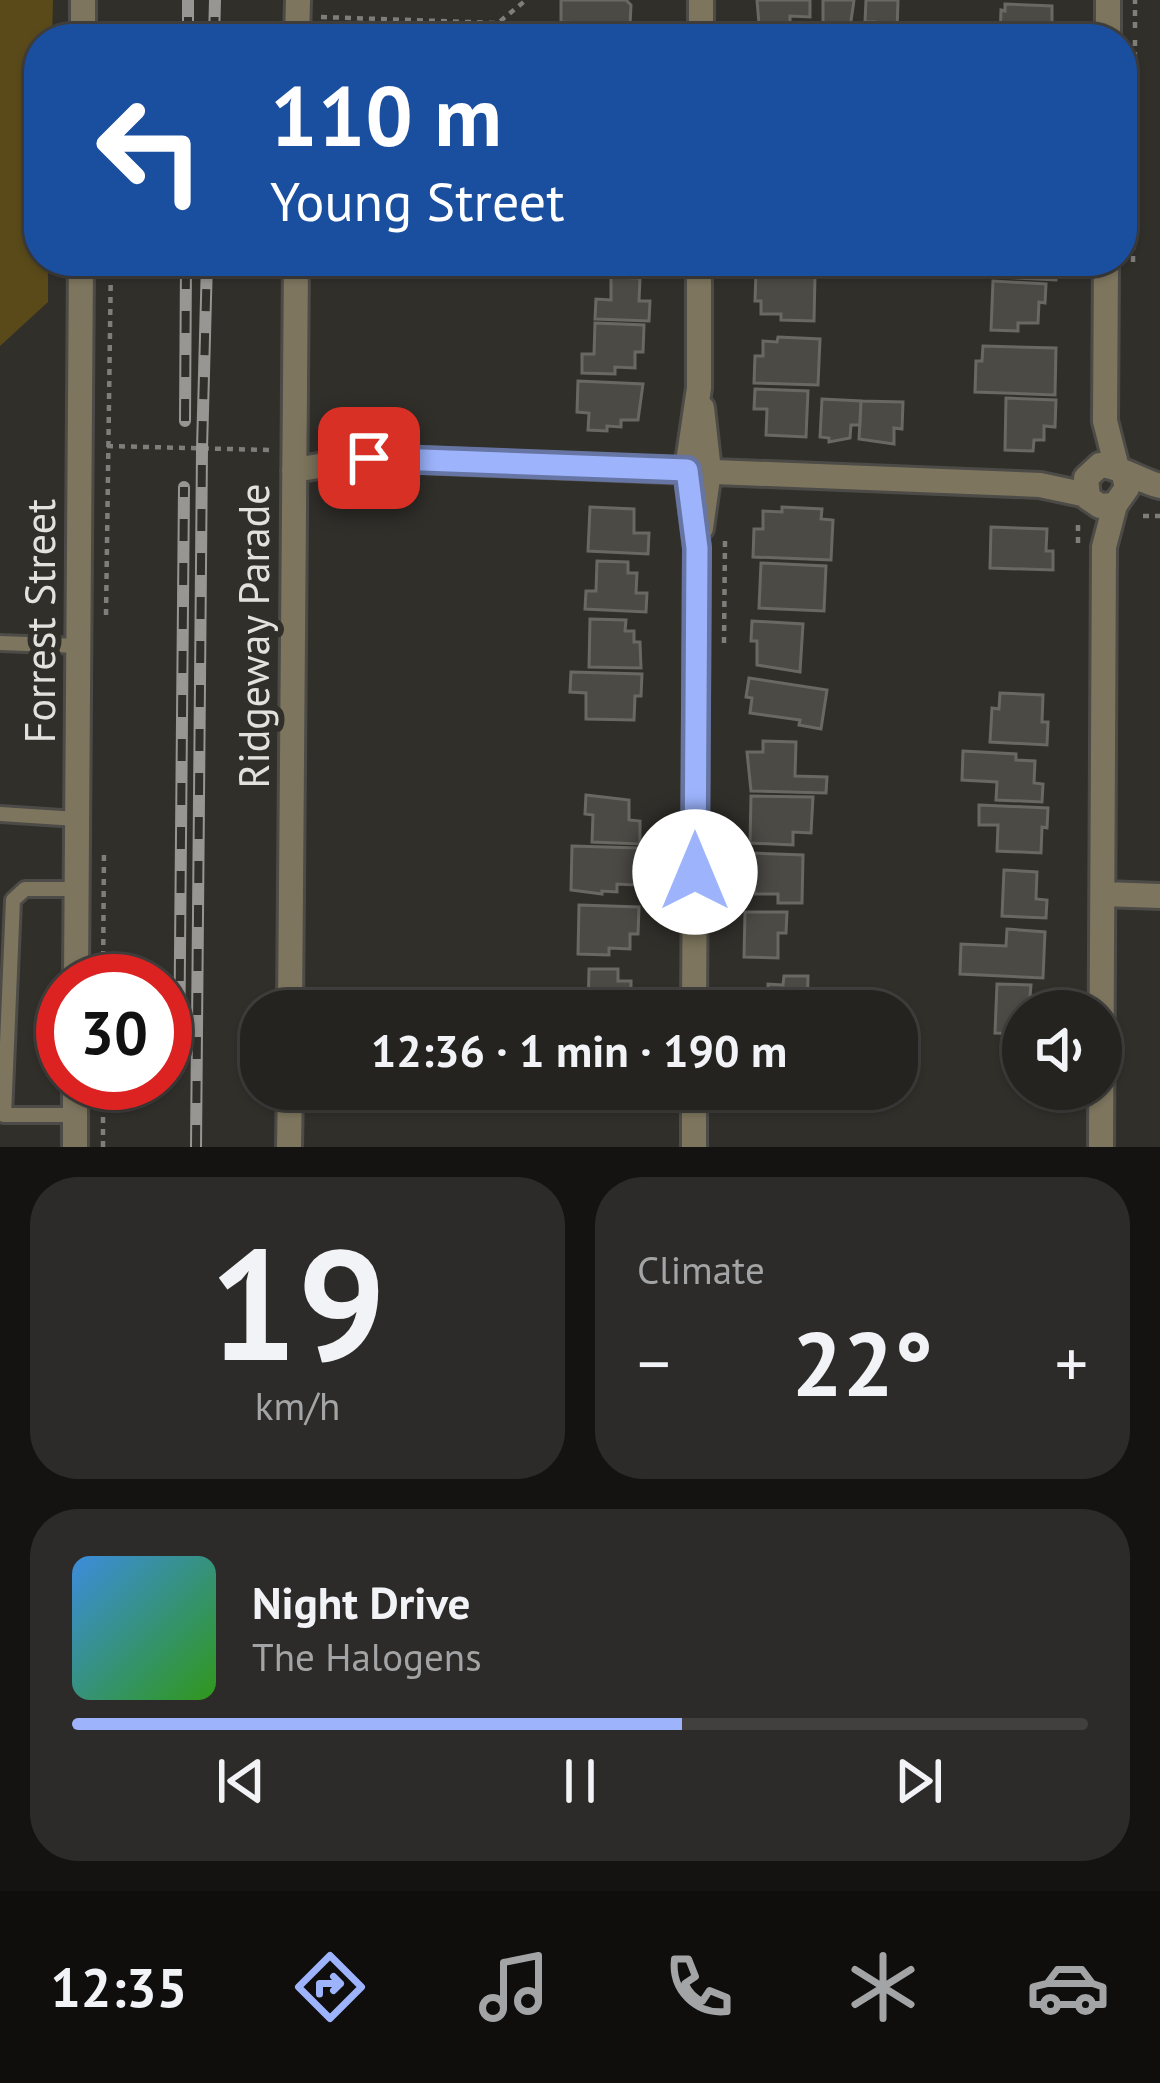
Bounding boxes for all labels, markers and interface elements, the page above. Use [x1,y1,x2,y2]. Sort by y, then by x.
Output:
text: 110 m [270,60,502,169]
icon: left [72,72,228,228]
text: Young Street [270,166,564,236]
pin [318,407,420,509]
icon: arrive [336,425,402,491]
street label: Ridgeway Parade [226,483,281,789]
street label: Forrest Street [12,499,67,743]
position arrow [632,809,758,935]
speed limit sign: 30 [36,954,192,1110]
map controls [1002,990,1122,1110]
button: sound [1002,990,1122,1110]
text: 12:36 · 1 min · 190 m [371,1021,787,1079]
text: 19 [209,1201,386,1403]
text: Climate [637,1244,765,1295]
text: 22° [792,1304,933,1421]
text: − [637,1320,670,1405]
text: + [1055,1320,1088,1405]
text: km/h [255,1380,340,1431]
text: Night Drive [252,1573,470,1631]
text: The Halogens [252,1631,482,1682]
icon: previous [208,1748,274,1814]
icon: pause [547,1748,613,1814]
icon: next [886,1748,952,1814]
icon: directions [288,1945,372,2029]
icon: music [472,1945,556,2029]
icon: phone [657,1945,741,2029]
icon: climate [841,1945,925,2029]
icon: car [1026,1945,1110,2029]
text: 12:35 [50,1952,187,2022]

